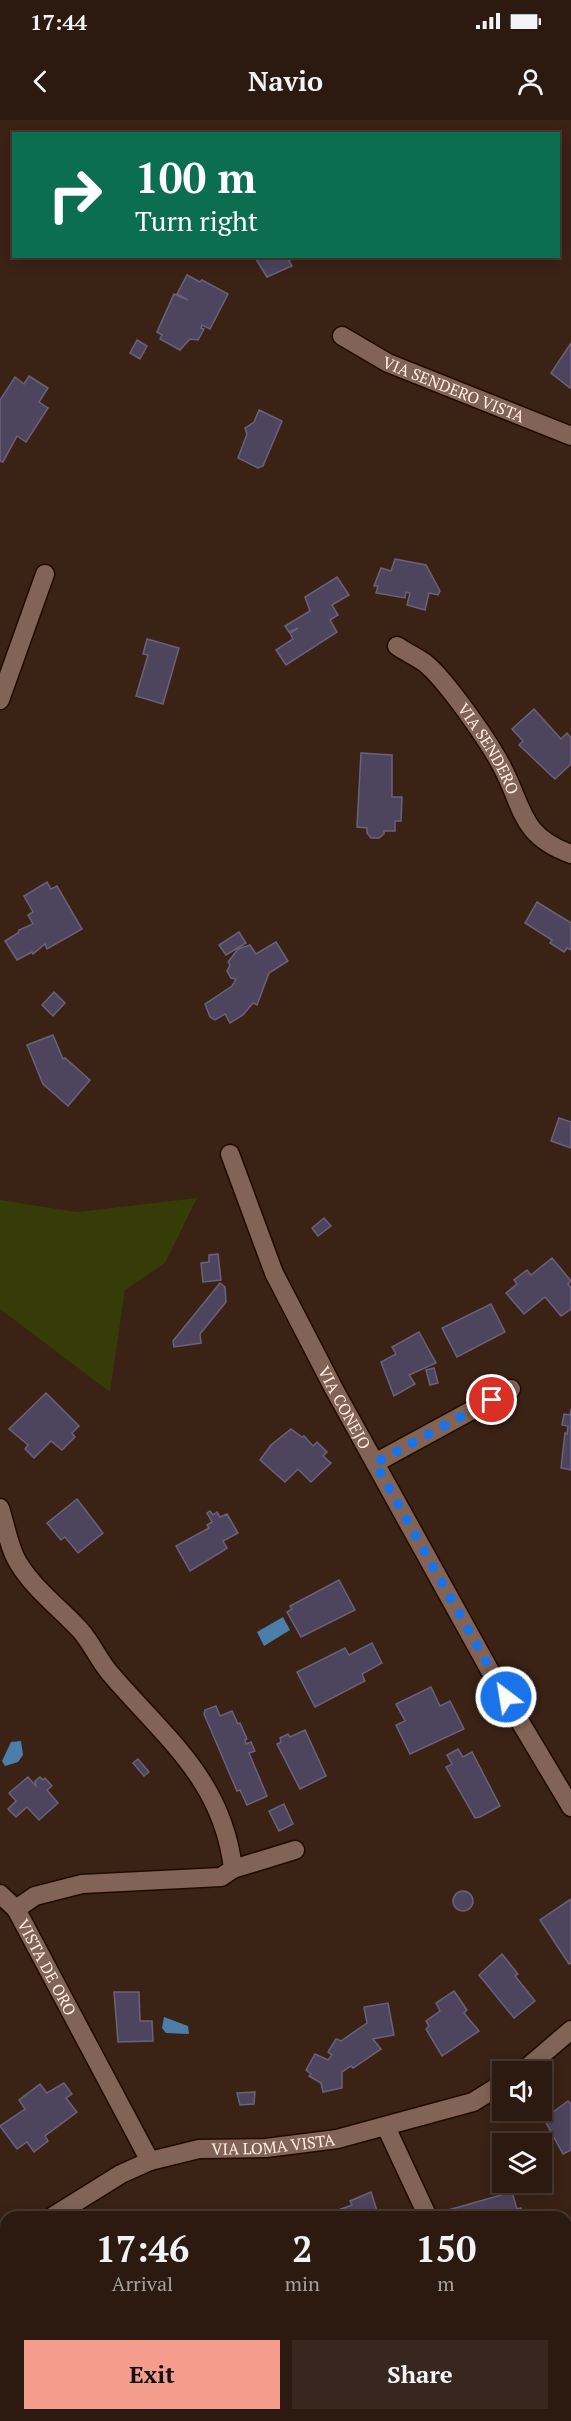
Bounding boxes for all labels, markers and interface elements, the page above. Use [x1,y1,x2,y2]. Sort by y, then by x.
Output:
text: 17:44 [30,7,87,36]
text: Navio [248,63,323,99]
icon: back [24,65,57,98]
icon: person [514,65,547,98]
text: 100 m [135,149,256,205]
icon: right [36,156,114,234]
text: Turn right [135,203,258,239]
street label: VIA SENDERO VISTA [379,351,528,427]
street label: VIA SENDERO [453,698,524,798]
street label: VIA CONEJO [313,1363,376,1453]
pin [466,1374,517,1425]
icon: arrive [475,1383,508,1416]
position arrow [474,1665,538,1729]
street label: VISTA DE ORO [12,1915,82,2019]
map controls [492,2061,552,2193]
button: sound [492,2061,552,2121]
street label: VIA LOMA VISTA [211,2128,336,2160]
button: layers [492,2133,552,2193]
text: 17:46 [96,2225,189,2272]
text: 2 [292,2225,313,2272]
text: 150 [415,2225,476,2272]
text: Arrival [112,2270,173,2297]
text: min [285,2270,320,2297]
text: m [437,2270,455,2297]
button: Exit [24,2340,280,2409]
button: Share [292,2340,548,2409]

